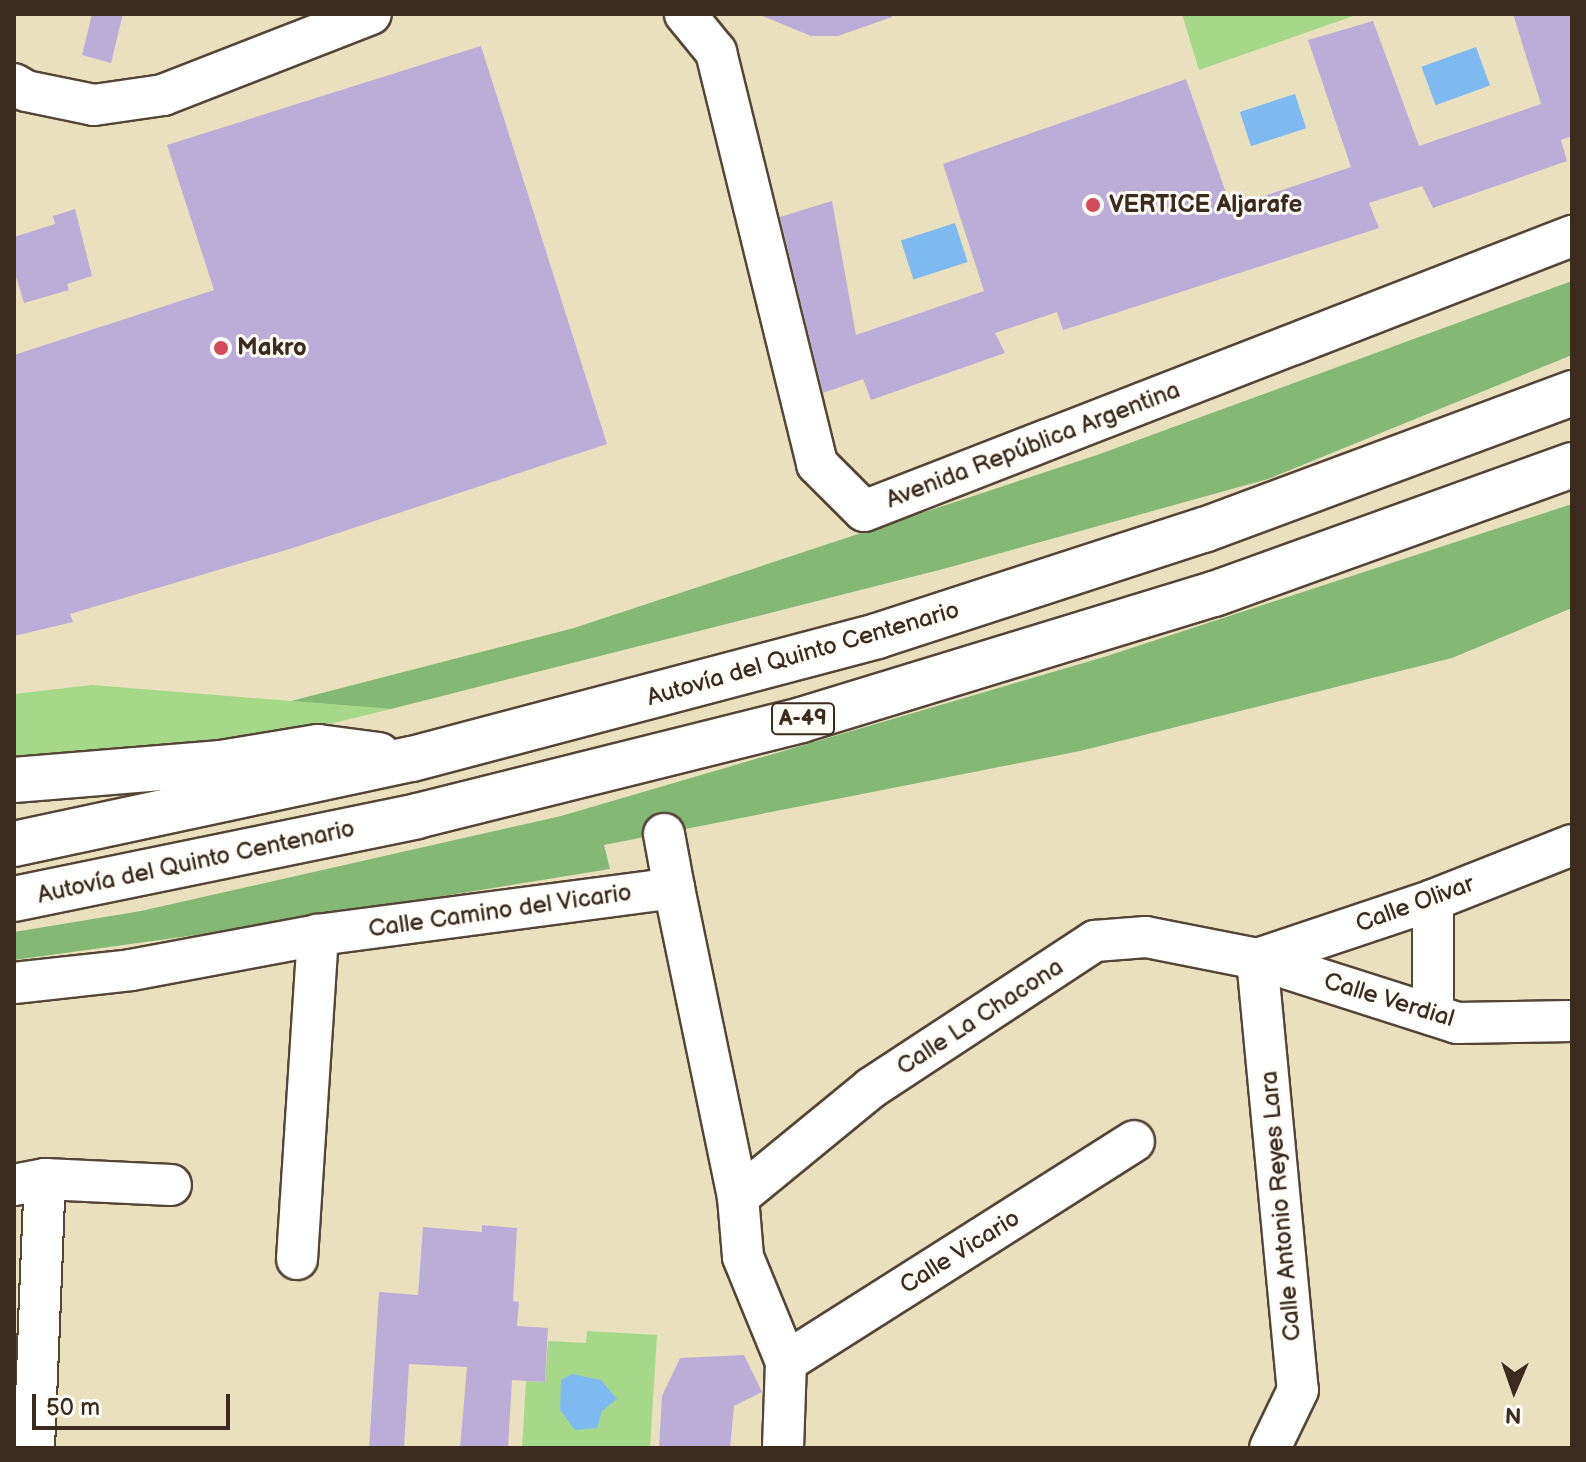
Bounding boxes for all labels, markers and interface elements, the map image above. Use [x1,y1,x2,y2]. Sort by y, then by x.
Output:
place label: VERTICE Aljarafe [1109,191,1302,219]
marker: VERTICE Aljarafe [1084,196,1102,214]
place label: Makro [237,334,307,362]
marker: Makro [212,339,230,357]
street label: Avenida República Argentina [882,376,1184,514]
street label: Autovía del Quinto Centenario [643,596,963,712]
road number: A-49 [771,701,835,737]
street label: Autovía del Quinto Centenario [35,814,357,910]
street label: Calle Olivar [1352,869,1478,939]
street label: Calle Camino del Vicario [366,878,634,944]
street label: Calle La Chacona [891,953,1069,1081]
street label: Calle Verdial [1320,966,1458,1034]
street label: Calle Antonio Reyes Lara [1255,1070,1307,1342]
street label: Calle Vicario [894,1204,1026,1300]
north arrow [1474,1350,1554,1430]
scale bar [36,1378,234,1428]
text: 50 m [46,1393,100,1422]
text: N [1504,1401,1522,1428]

